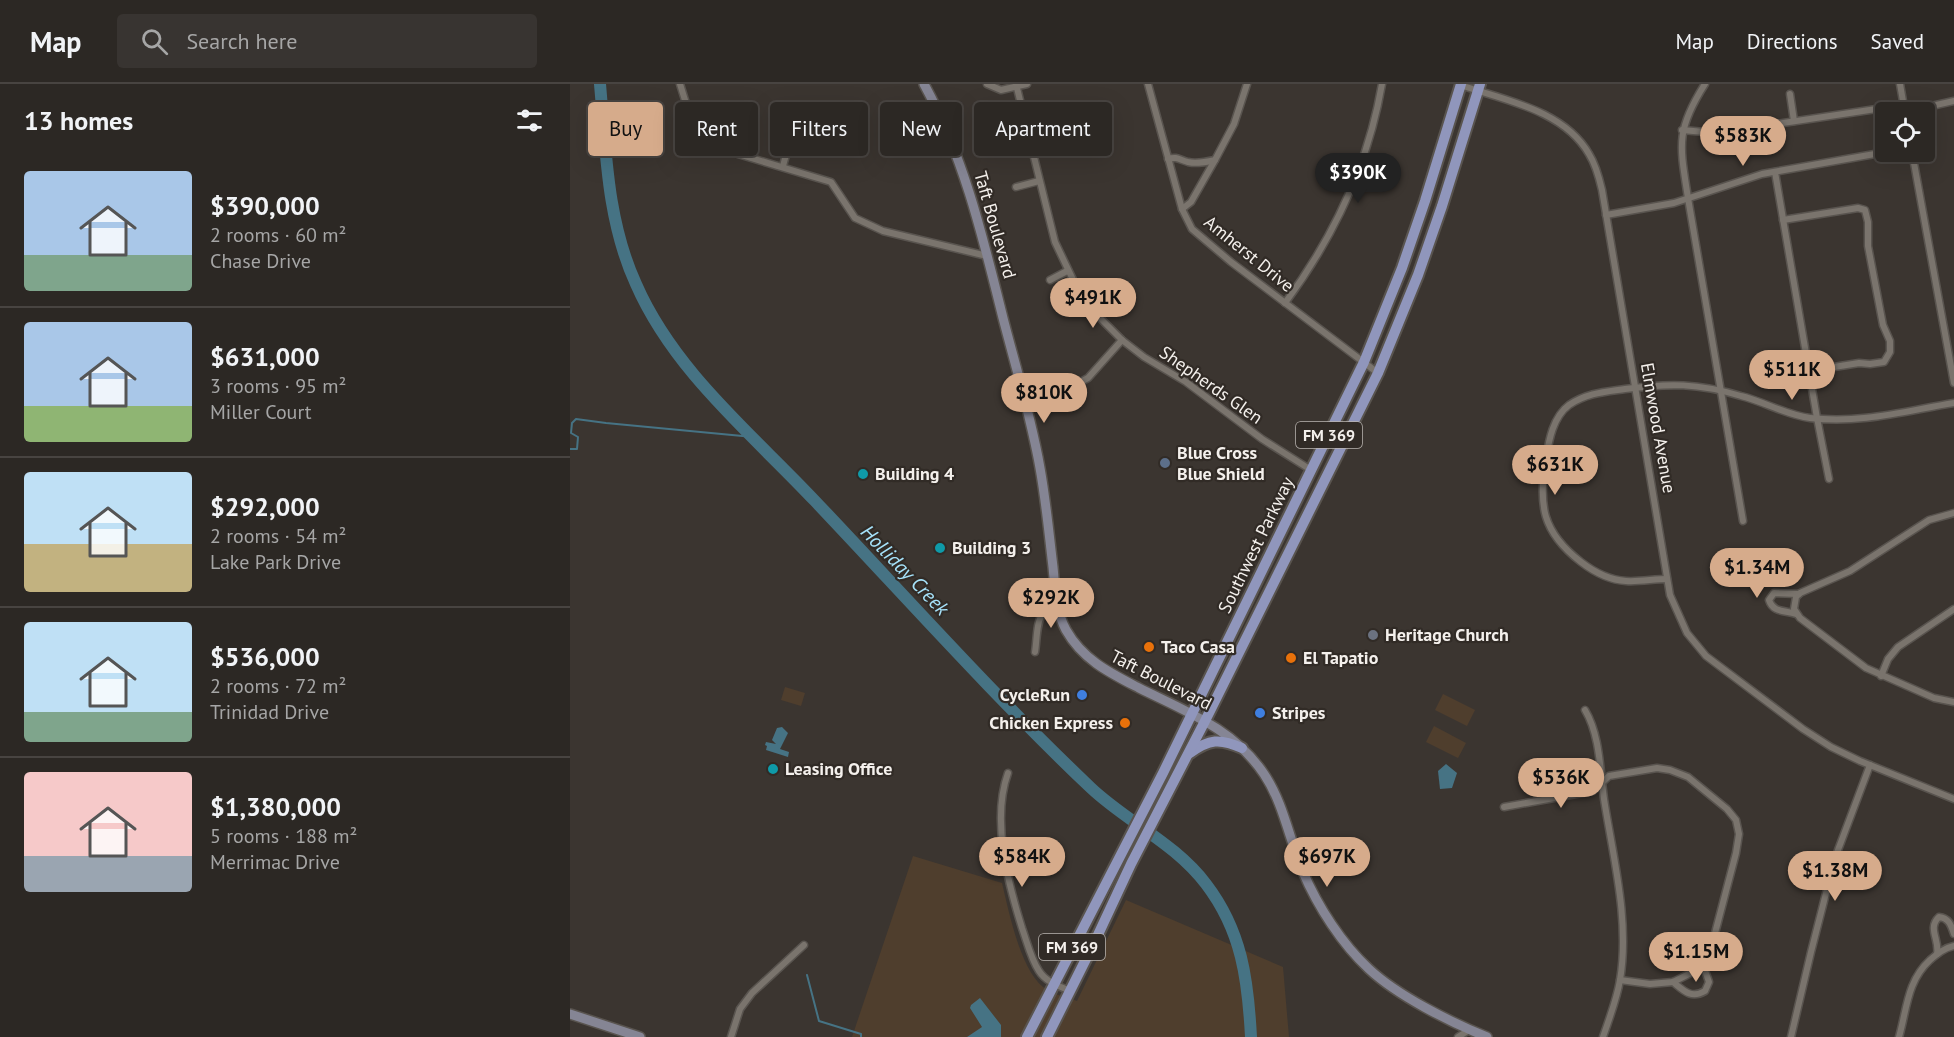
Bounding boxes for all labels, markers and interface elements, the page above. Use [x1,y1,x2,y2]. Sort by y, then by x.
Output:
search box [117,14,537,68]
text: Map [30,23,81,60]
icon: search [138,25,171,58]
text: Search here [186,27,297,55]
text: Map [1675,28,1714,55]
text: Directions [1747,28,1838,55]
text: Saved [1871,28,1924,55]
chip: Buy [588,102,663,156]
chip: Rent [675,102,758,156]
chip: Filters [770,102,868,156]
chip: New [880,102,962,156]
chip: Apartment [974,102,1112,156]
map controls [1875,102,1935,162]
button: locate [1875,102,1935,162]
text: 13 homes [24,104,133,137]
icon: filters [513,104,546,137]
pin: $583K [1701,116,1785,167]
text: $583K [1714,122,1772,148]
pin: $390K [1316,153,1400,204]
text: $390K [1329,159,1387,185]
street label: Taft Boulevard [969,169,1022,281]
text: $390,000 [210,189,320,222]
icon: home [72,195,144,267]
street label: Amherst Drive [1200,210,1299,297]
text: 2 rooms · 60 m² [210,222,346,248]
text: Chase Drive [210,248,311,274]
pin: $491K [1051,278,1135,329]
text: $491K [1064,284,1122,310]
text: $631,000 [210,340,320,373]
street label: Shepherds Glen [1155,341,1267,429]
icon: home [72,346,144,418]
pin: $511K [1750,350,1834,401]
text: $511K [1763,356,1821,382]
street label: Elmwood Avenue [1636,361,1681,495]
text: 3 rooms · 95 m² [210,373,346,399]
pin: $810K [1002,373,1086,424]
text: $810K [1015,379,1073,405]
text: Miller Court [210,399,312,425]
road number: FM 369 [1296,422,1362,448]
place label: Blue Cross Blue Shield [1177,441,1265,485]
pin: $631K [1513,445,1597,496]
text: $631K [1526,451,1584,477]
marker: Blue Cross Blue Shield [1158,456,1172,470]
place label: Building 4 [875,462,954,485]
marker: Building 4 [856,467,870,481]
street label: Southwest Parkway [1213,472,1299,617]
text: $292,000 [210,490,320,523]
icon: home [72,496,144,568]
water label: Holliday Creek [855,519,956,622]
text: 2 rooms · 54 m² [210,523,346,549]
place label: Building 3 [952,536,1031,559]
marker: Building 3 [933,541,947,555]
pin: $1.34M [1708,548,1806,599]
text: Lake Park Drive [210,549,341,575]
text: $1.34M [1724,554,1790,580]
pin: $292K [1009,578,1093,629]
text: $292K [1022,584,1080,610]
place label: Heritage Church [1385,623,1509,646]
marker: Heritage Church [1366,628,1380,642]
place label: Taco Casa [1161,635,1235,658]
text: $536,000 [210,640,320,673]
marker: Taco Casa [1142,640,1156,654]
street label: Taft Boulevard [1107,644,1216,715]
icon: home [72,646,144,718]
place label: El Tapatio [1303,646,1379,669]
marker: El Tapatio [1284,651,1298,665]
text: 2 rooms · 72 m² [210,673,346,699]
place label: CycleRun [1000,683,1070,706]
marker: CycleRun [1075,688,1089,702]
text: Trinidad Drive [210,699,329,725]
place label: Stripes [1272,701,1326,724]
marker: Stripes [1253,706,1267,720]
place label: Chicken Express [989,711,1113,734]
marker: Chicken Express [1118,716,1132,730]
place label: Leasing Office [785,757,892,780]
pin: $536K [1519,758,1603,809]
marker: Leasing Office [766,762,780,776]
text: $536K [1532,764,1590,790]
text: $1,380,000 [210,790,341,823]
icon: home [72,796,144,868]
text: 5 rooms · 188 m² [210,823,357,849]
pin: $584K [980,837,1064,888]
pin: $697K [1285,837,1369,888]
text: $584K [993,843,1051,869]
text: $697K [1298,843,1356,869]
text: Merrimac Drive [210,849,340,875]
pin: $1.38M [1786,851,1884,902]
text: $1.38M [1802,857,1868,883]
pin: $1.15M [1647,932,1745,983]
road number: FM 369 [1039,934,1105,960]
text: $1.15M [1663,938,1729,964]

